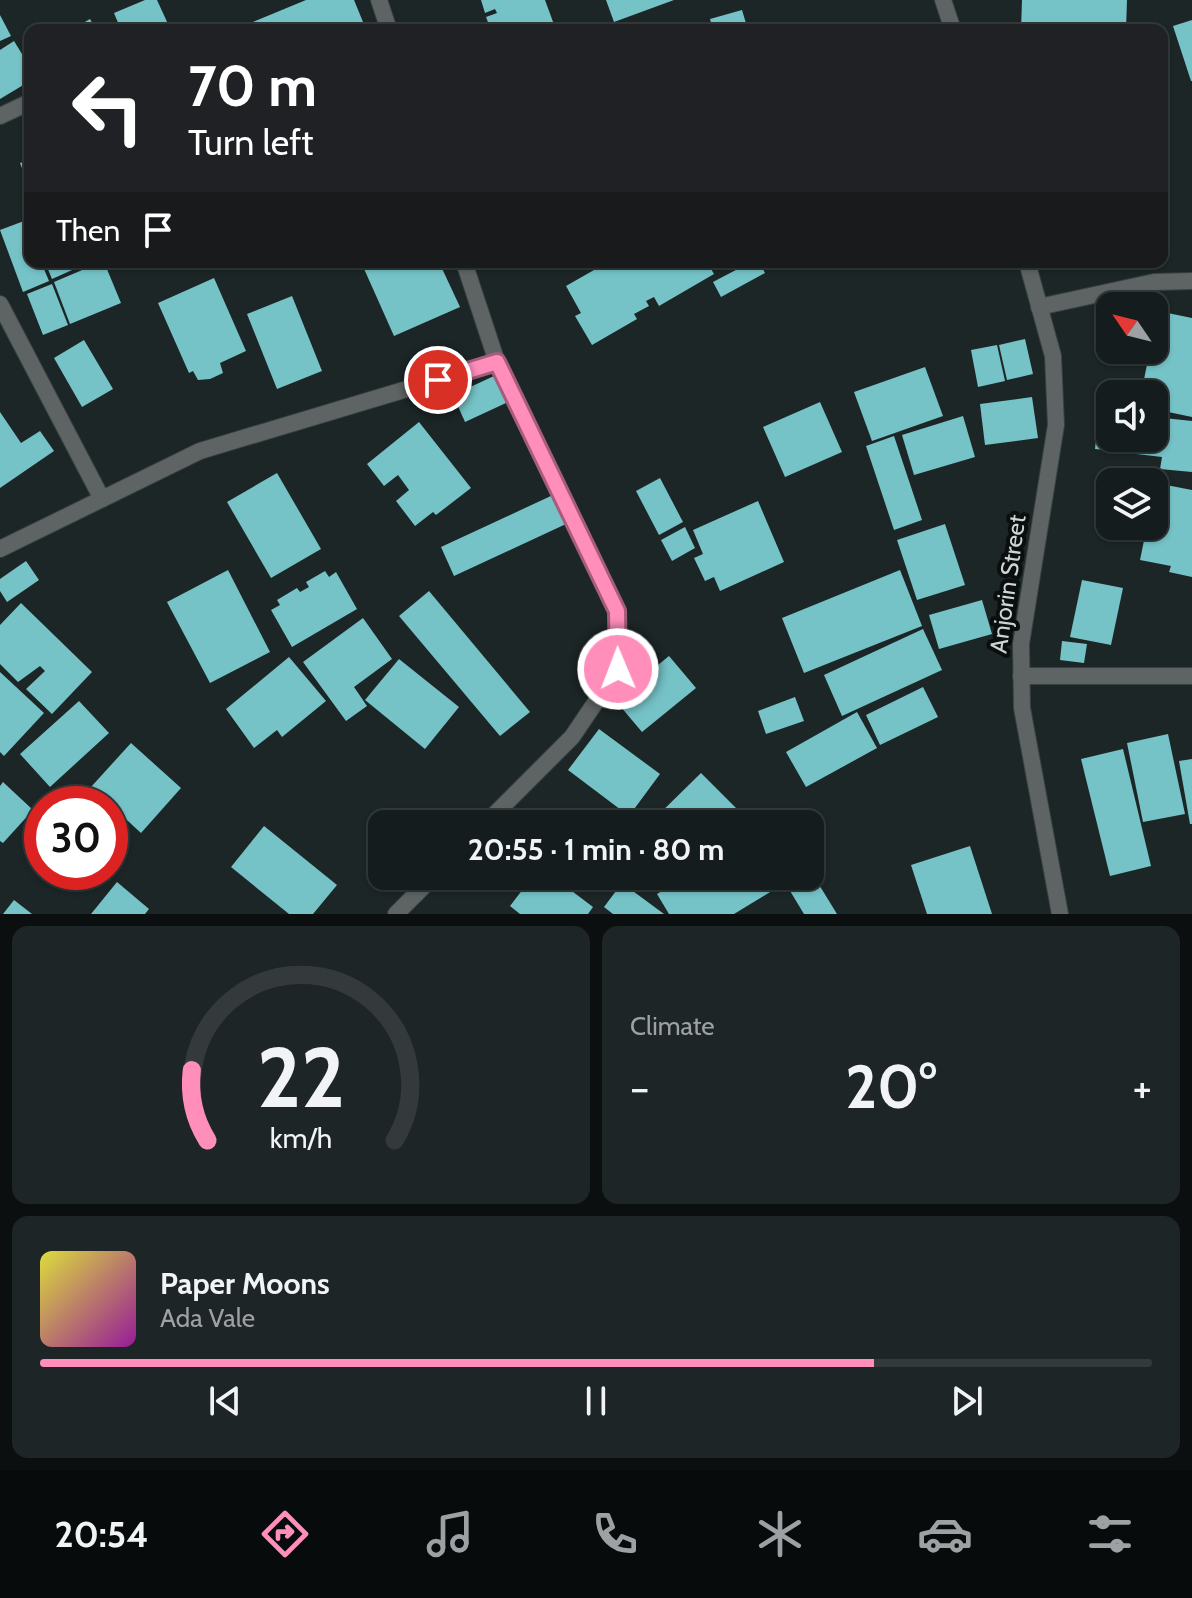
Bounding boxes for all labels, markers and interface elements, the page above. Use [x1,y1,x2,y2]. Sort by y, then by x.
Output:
text: 70 m [188,52,317,120]
icon: left [56,56,160,160]
text: Turn left [188,120,313,164]
icon: arrive [136,208,180,252]
text: Then [56,212,120,249]
north arrow [1096,292,1168,364]
map controls [1096,292,1168,540]
pin [404,346,472,414]
icon: arrive [416,358,460,402]
button: sound [1096,380,1168,452]
button: layers [1096,468,1168,540]
street label: Anjorin Street [983,513,1032,655]
position arrow [576,627,660,711]
speed limit sign: 30 [24,786,128,890]
text: 20:55 · 1 min · 80 m [468,831,724,868]
text: Climate [630,1010,715,1042]
text: 22 [257,1027,345,1128]
text: 20° [845,1050,937,1123]
text: − [630,1061,649,1114]
text: + [1133,1061,1152,1114]
text: km/h [270,1120,332,1155]
text: Paper Moons [160,1265,330,1302]
text: Ada Vale [160,1302,255,1334]
icon: previous [203,1379,247,1423]
icon: pause [574,1379,618,1423]
icon: next [945,1379,989,1423]
icon: directions [257,1506,313,1562]
icon: music [422,1506,478,1562]
icon: phone [587,1506,643,1562]
icon: climate [752,1506,808,1562]
icon: car [917,1506,973,1562]
icon: filters [1082,1506,1138,1562]
text: 20:54 [54,1512,149,1556]

